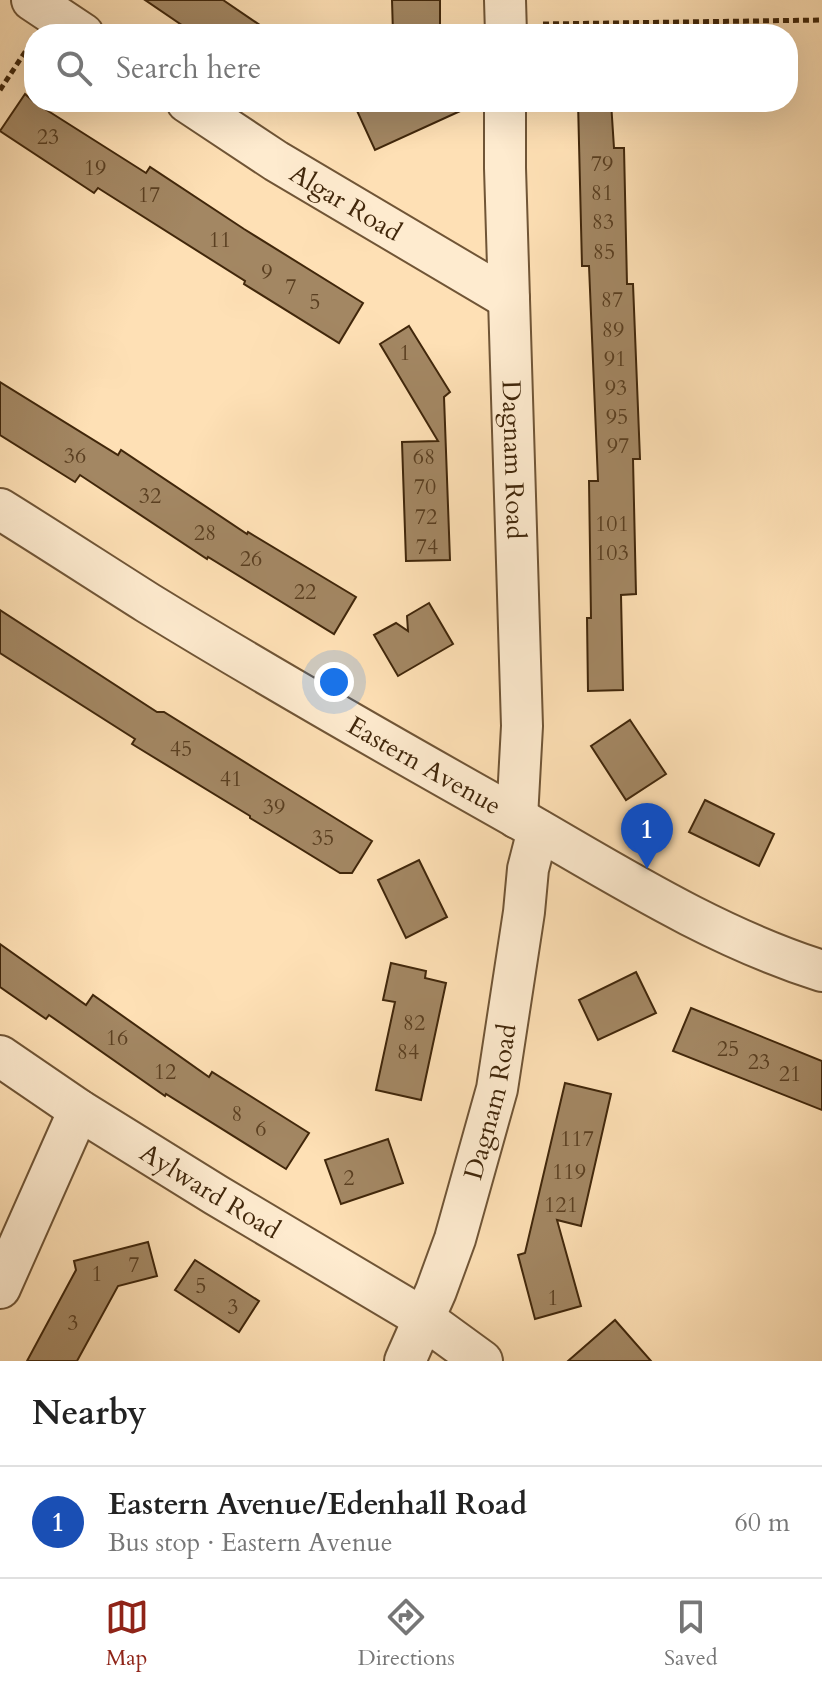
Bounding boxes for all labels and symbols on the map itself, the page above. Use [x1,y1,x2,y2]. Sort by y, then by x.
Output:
house number: 23 [37,122,59,152]
house number: 79 [591,149,613,179]
house number: 19 [84,153,106,183]
street label: Algar Road [283,156,408,250]
house number: 81 [591,178,613,208]
house number: 17 [138,180,160,210]
house number: 83 [592,207,614,237]
house number: 11 [209,225,231,255]
house number: 85 [593,237,615,267]
house number: 9 [261,257,273,287]
house number: 7 [285,272,297,302]
house number: 87 [601,285,623,315]
house number: 5 [309,287,321,317]
house number: 89 [602,315,624,345]
house number: 1 [399,338,411,368]
house number: 91 [604,344,626,374]
house number: 93 [605,373,627,403]
street label: Dagnam Road [493,380,533,540]
house number: 95 [606,402,628,432]
house number: 97 [607,431,629,461]
house number: 36 [64,441,86,471]
house number: 68 [413,442,435,472]
house number: 70 [414,472,436,502]
house number: 32 [139,481,161,511]
house number: 72 [415,502,437,532]
house number: 101 [595,509,629,539]
house number: 28 [194,518,216,548]
house number: 74 [416,532,438,562]
house number: 103 [595,538,629,568]
house number: 26 [240,544,262,574]
house number: 22 [294,577,316,607]
your location [314,662,354,702]
street label: Eastern Avenue [341,708,508,823]
house number: 45 [170,734,192,764]
house number: 41 [220,764,242,794]
house number: 39 [263,792,285,822]
pin: 1 [621,803,673,869]
house number: 35 [312,823,334,853]
house number: 82 [403,1008,425,1038]
street label: Dagnam Road [455,1021,525,1184]
house number: 16 [106,1023,128,1053]
house number: 25 [717,1034,739,1064]
house number: 84 [397,1037,419,1067]
house number: 23 [748,1047,770,1077]
house number: 12 [154,1057,176,1087]
house number: 21 [779,1059,801,1089]
house number: 8 [231,1099,243,1129]
house number: 6 [255,1114,267,1144]
house number: 117 [560,1124,594,1154]
street label: Aylward Road [133,1135,287,1247]
house number: 119 [552,1157,586,1187]
house number: 2 [343,1163,355,1193]
house number: 121 [544,1190,578,1220]
house number: 7 [128,1250,140,1280]
house number: 1 [91,1259,103,1289]
house number: 5 [195,1271,207,1301]
house number: 1 [547,1283,559,1313]
house number: 3 [227,1292,239,1322]
house number: 3 [67,1308,79,1338]

